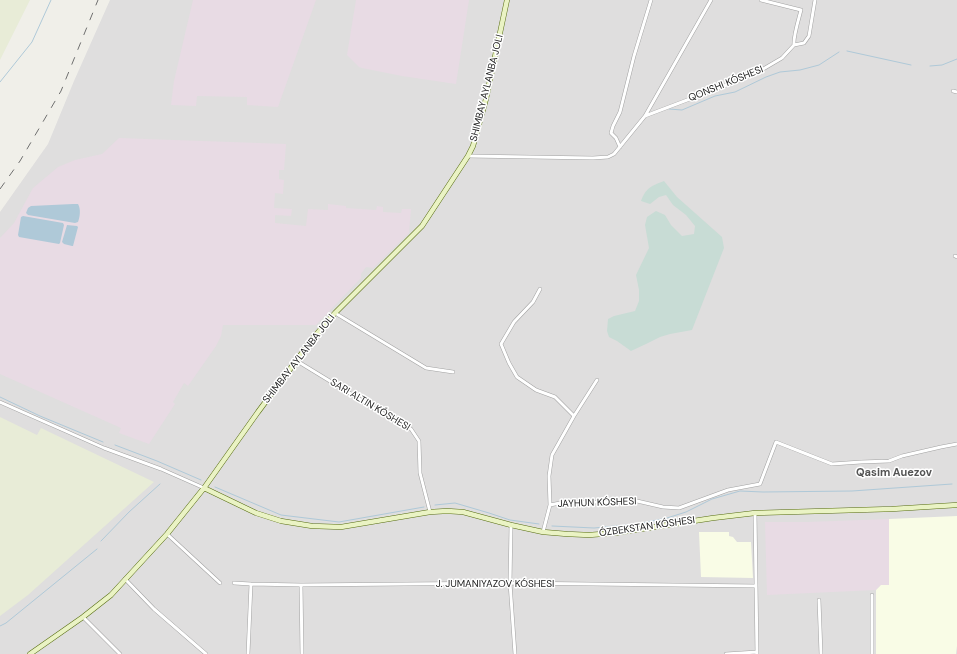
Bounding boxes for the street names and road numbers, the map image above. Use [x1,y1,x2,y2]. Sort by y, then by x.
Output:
street label: SHIMBAY AYLANBA JOLI [468,33,506,143]
street label: QONSHI KÓSHESI [687,64,765,104]
street label: SHIMBAY AYLANBA JOLI [260,312,338,406]
street label: SARI ALTIN KÓSHESI [328,376,412,434]
street label: JAYHUN KÓSHESI [557,496,637,510]
street label: ÓZBEKSTAN KÓSHESI [598,514,696,540]
street label: J. JUMANIYAZOV KÓSHESI [436,578,554,590]

